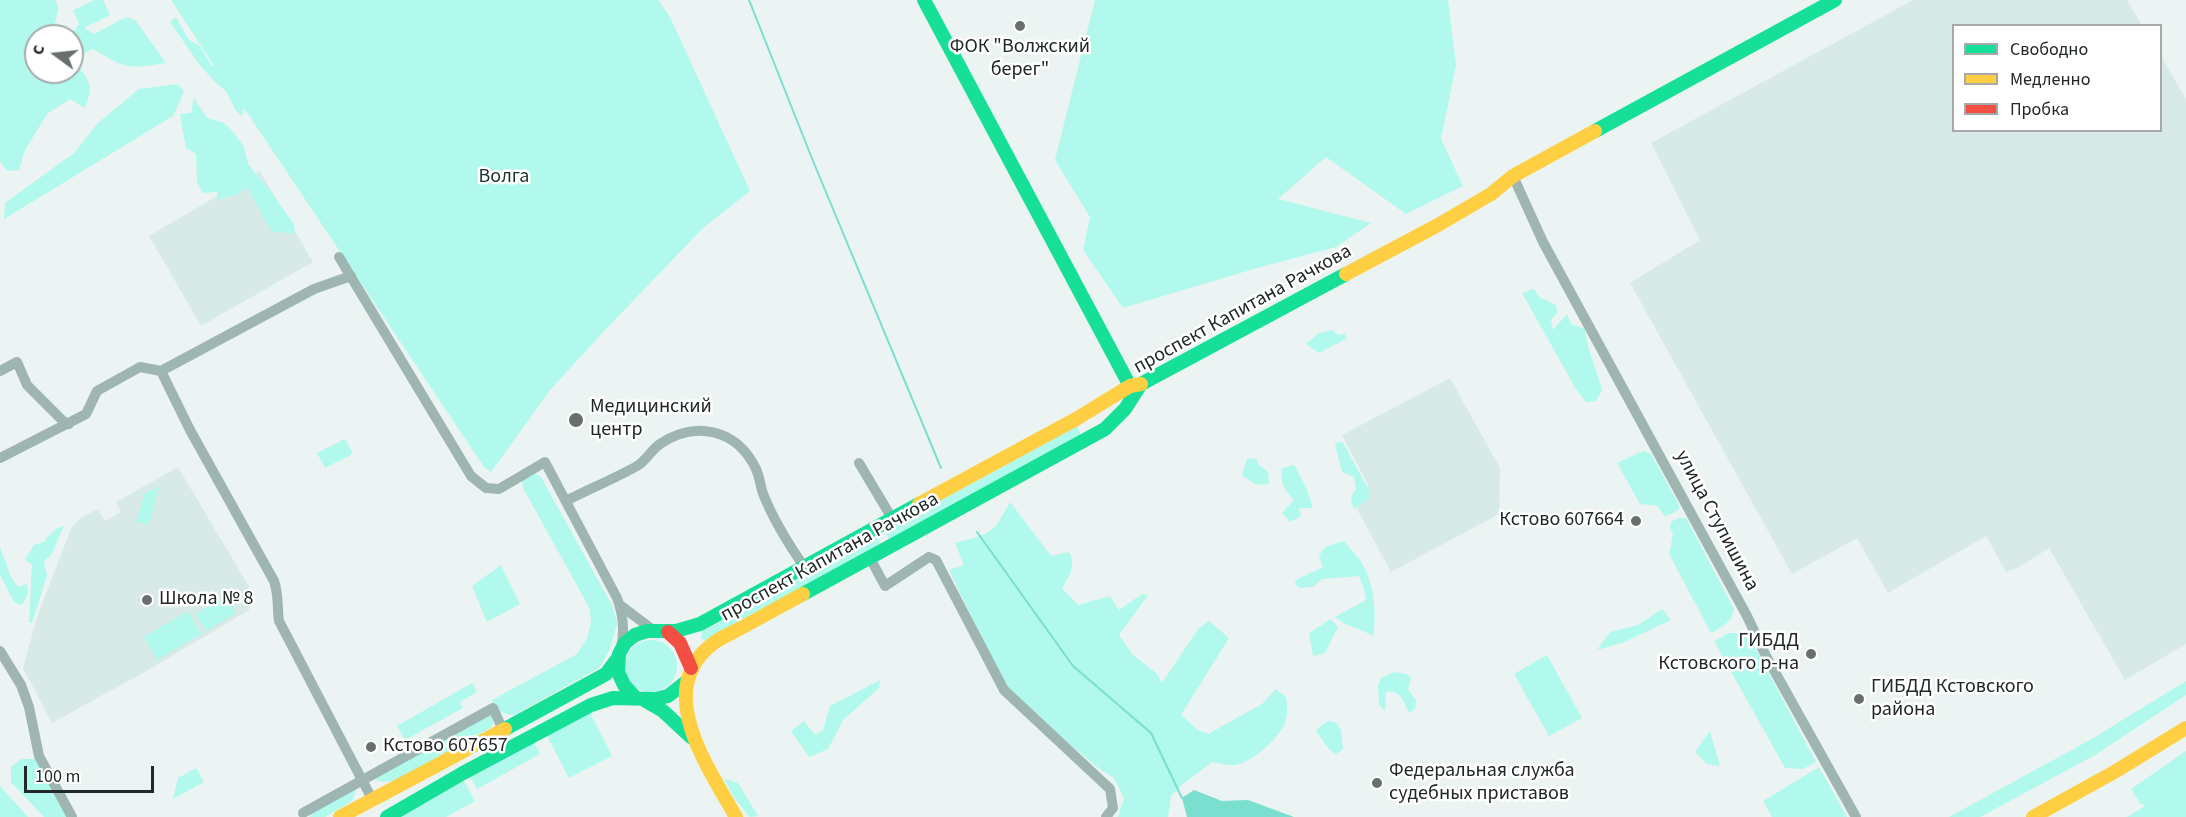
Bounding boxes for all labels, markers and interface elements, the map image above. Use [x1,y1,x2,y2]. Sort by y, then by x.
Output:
marker: ФОК "Волжский берег" [1013,19,1027,33]
north arrow [24,24,84,84]
legend [1952,24,2162,132]
place label: ФОК "Волжский берег" [950,36,1090,83]
text: Свободно [2010,37,2088,62]
text: С [27,43,50,57]
text: Медленно [2010,67,2090,92]
text: Пробка [2010,97,2069,122]
park label: Волга [479,166,529,190]
street label: проспект Капитана Рачкова [1130,240,1356,380]
place label: Медицинский центр [590,396,712,443]
marker: Медицинский центр [567,411,585,429]
street label: улица Ступишина [1669,447,1763,595]
street label: проспект Капитана Рачкова [717,488,943,628]
place label: Кстово 607664 [1499,509,1624,533]
marker: Кстово 607664 [1629,514,1643,528]
place label: Школа № 8 [159,588,253,612]
marker: Школа № 8 [140,593,154,607]
place label: ГИБДД Кстовского р-на [1658,630,1799,677]
marker: ГИБДД Кстовского р-на [1804,647,1818,661]
place label: ГИБДД Кстовского района [1871,676,2034,723]
marker: ГИБДД Кстовского района [1852,692,1866,706]
place label: Кстово 607657 [383,735,508,759]
marker: Кстово 607657 [364,740,378,754]
scale bar [27,754,158,792]
place label: Федеральная служба судебных приставов [1389,760,1575,807]
text: 100 m [35,764,80,789]
marker: Федеральная служба судебных приставов [1370,776,1384,790]

